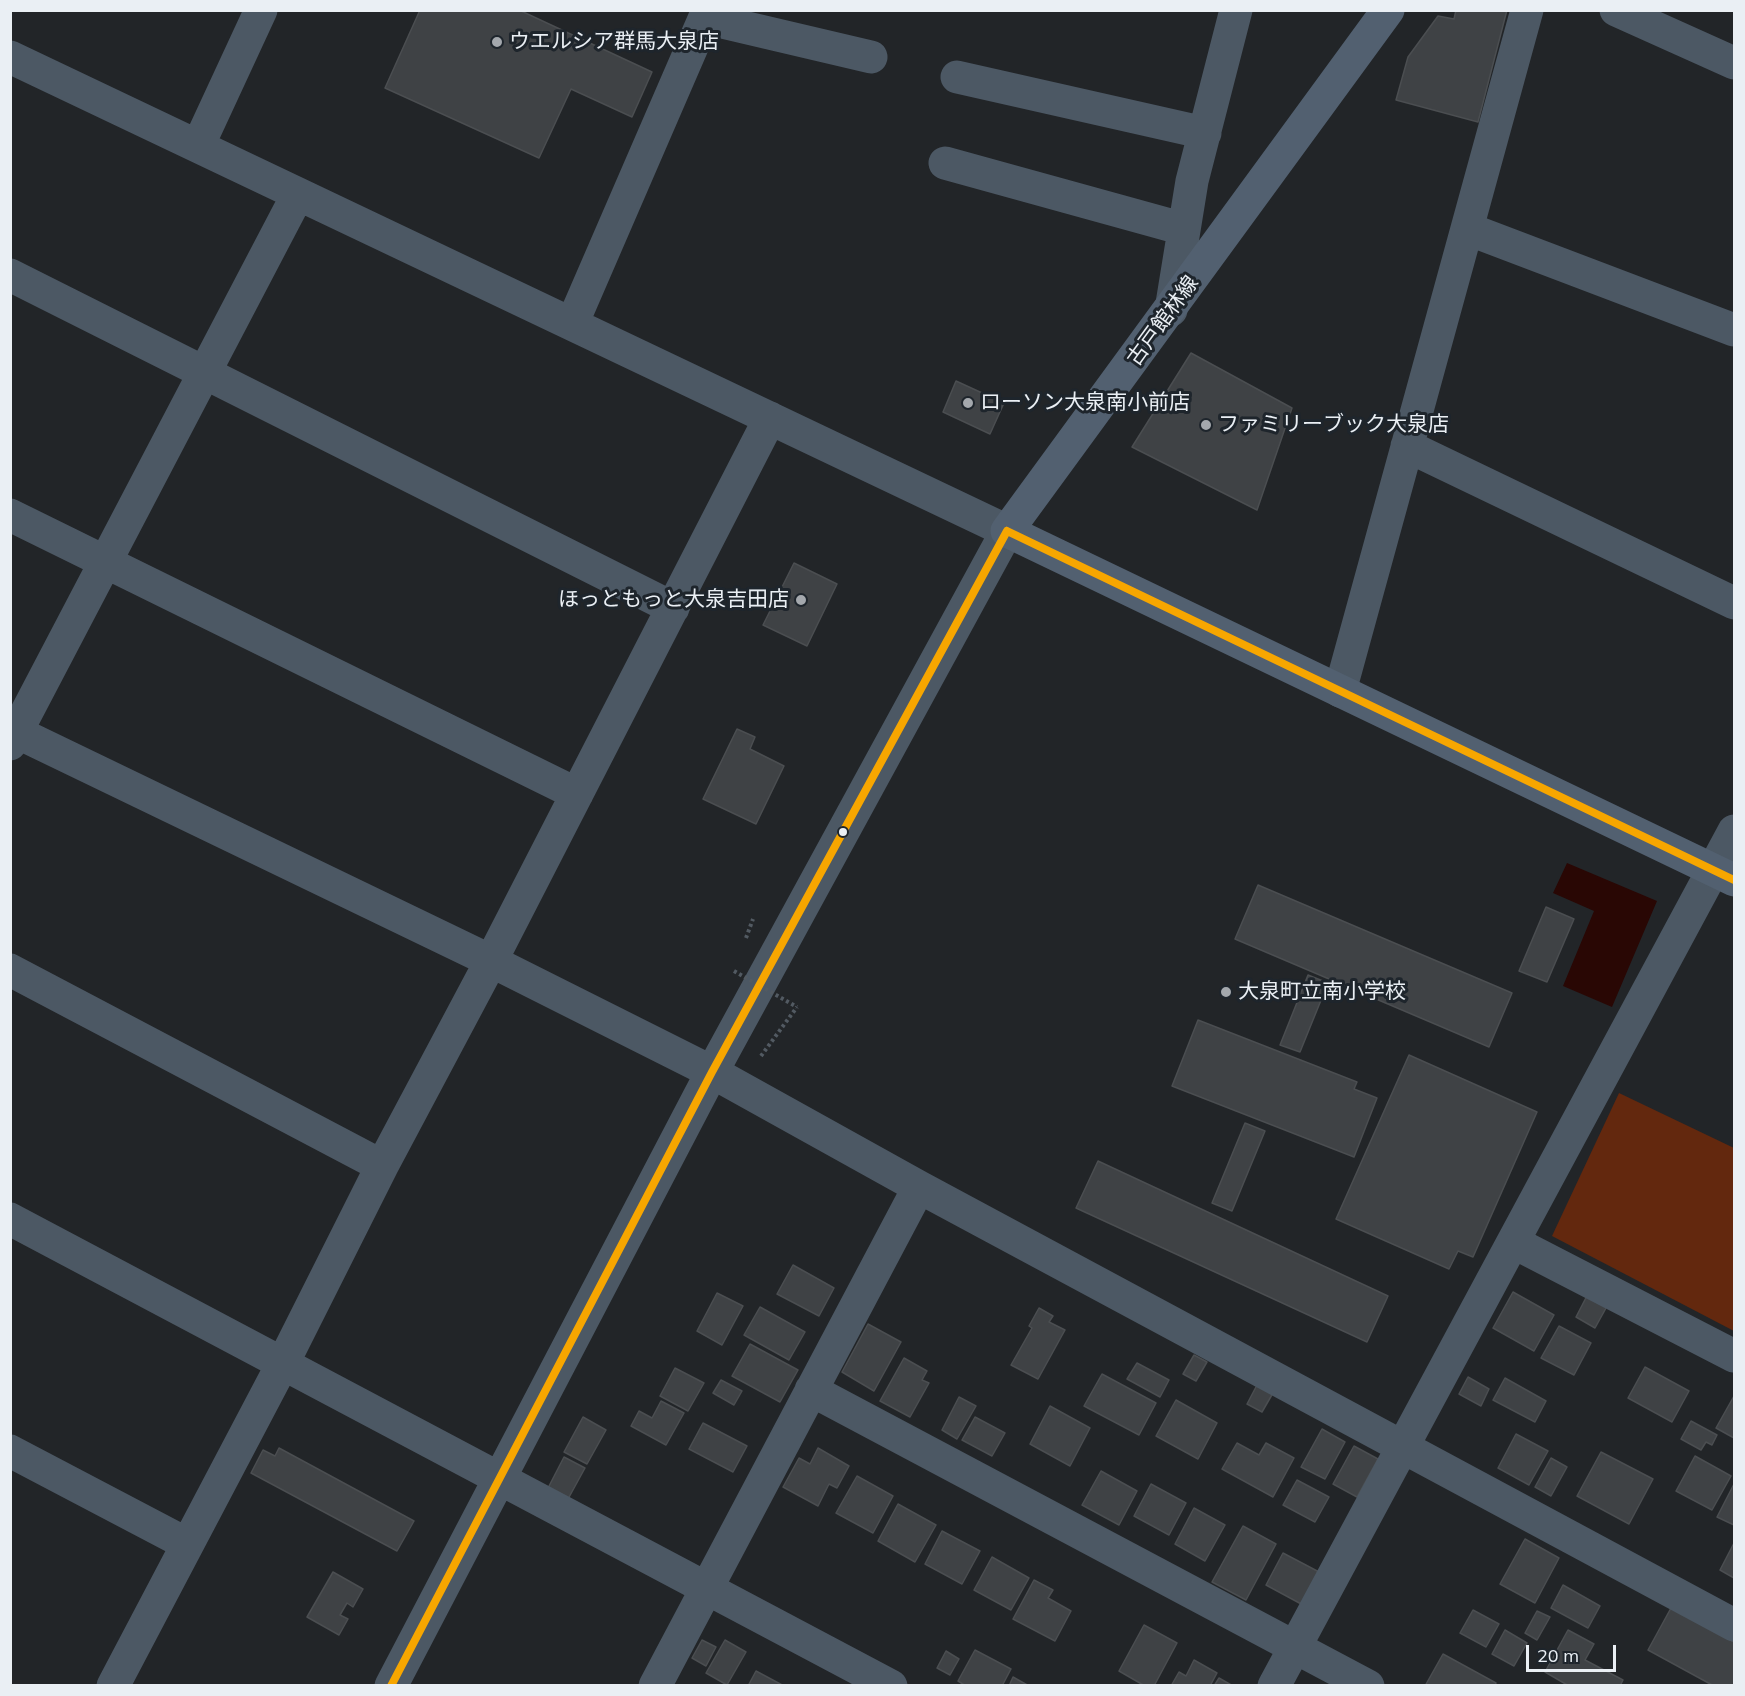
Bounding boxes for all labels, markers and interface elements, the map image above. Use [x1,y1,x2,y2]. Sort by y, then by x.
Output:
place label: ウエルシア群馬大泉店 [509,29,719,55]
marker: ウエルシア群馬大泉店 [490,35,504,49]
street label: 古戸館林線 [1122,271,1204,371]
place label: ローソン大泉南小前店 [980,390,1190,416]
marker: ローソン大泉南小前店 [961,396,975,410]
place label: ファミリーブック大泉店 [1218,412,1449,438]
marker: ファミリーブック大泉店 [1199,418,1213,432]
place label: ほっともっと大泉吉田店 [558,587,789,613]
marker: ほっともっと大泉吉田店 [794,593,808,607]
unlabelled marker [837,826,849,838]
place label: 大泉町立南小学校 [1238,979,1406,1005]
marker: 大泉町立南小学校 [1219,985,1233,999]
scale bar [1529,1633,1619,1671]
text: 20 m [1537,1644,1579,1667]

